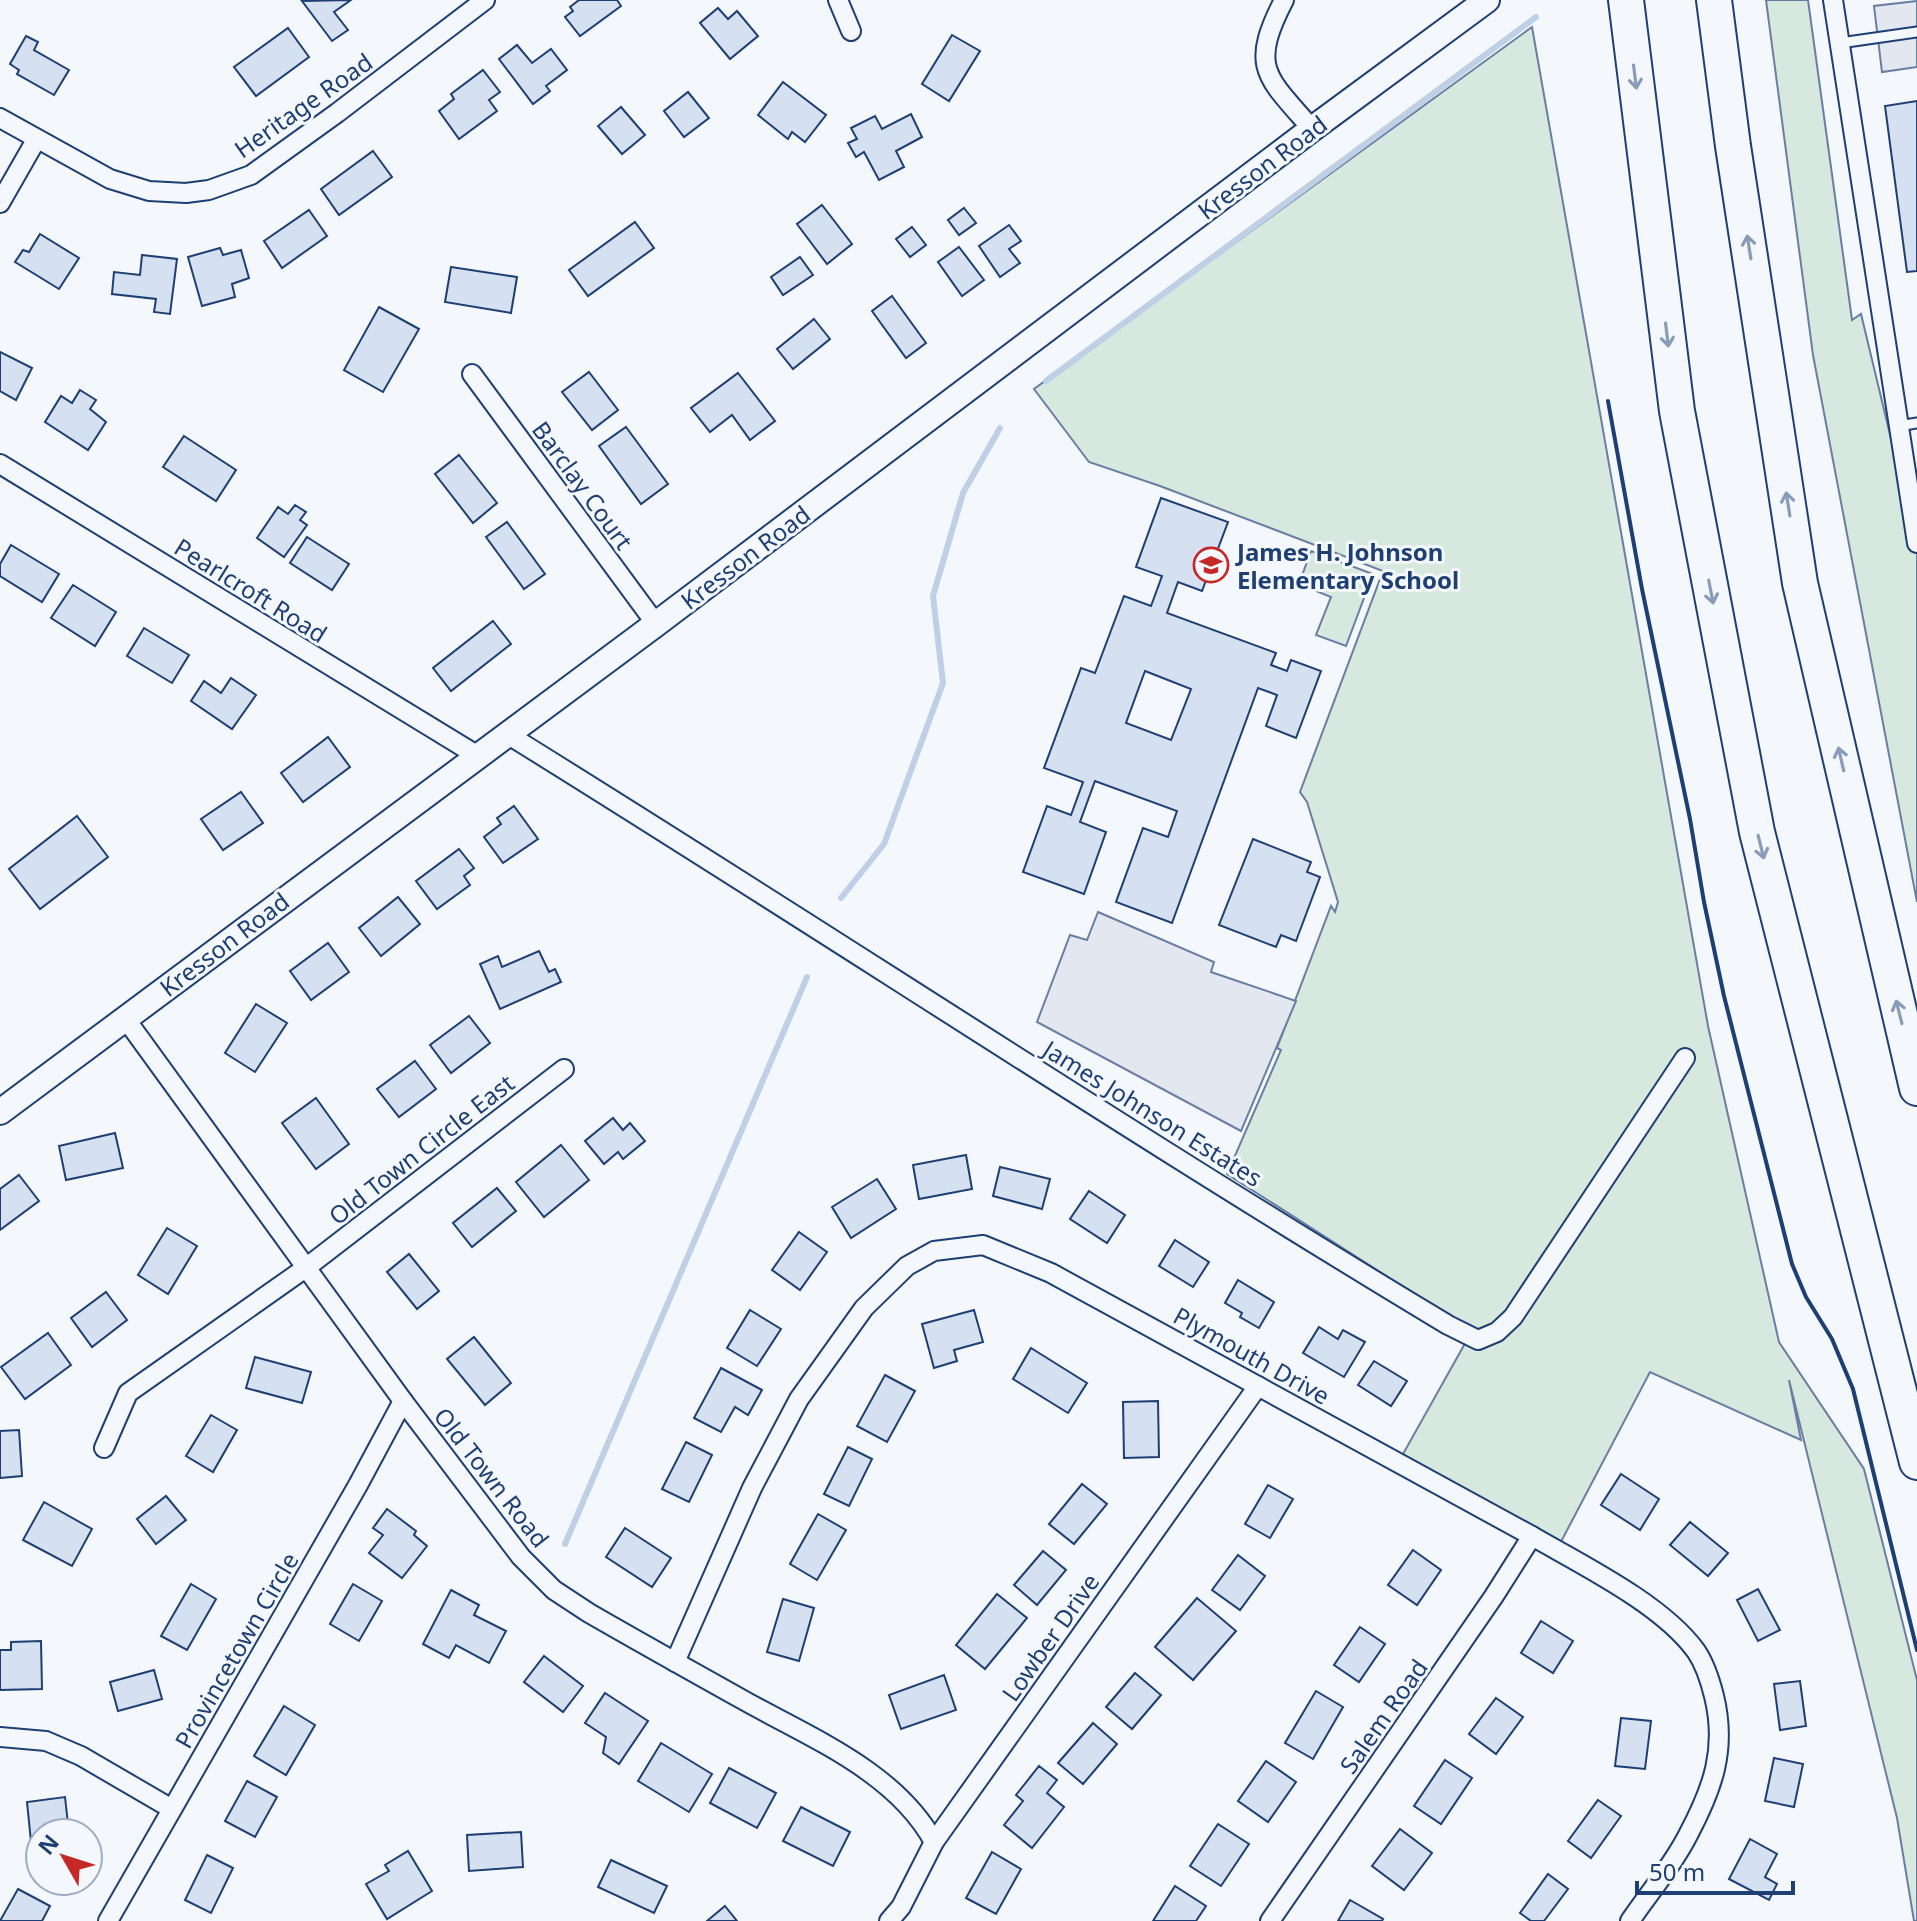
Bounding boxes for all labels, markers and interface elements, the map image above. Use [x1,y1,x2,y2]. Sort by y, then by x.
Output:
street label: Heritage Road [227,45,379,165]
one-way arrow [1628,64,1643,90]
street label: Kresson Road [1191,107,1333,227]
one-way arrow [1741,235,1756,261]
one-way arrow [1660,322,1675,348]
street label: Barclay Court [525,414,641,556]
one-way arrow [1780,492,1795,518]
street label: Kresson Road [674,497,816,617]
street label: Pearlcroft Road [169,530,333,650]
place label: James H. Johnson Elementary School [1235,535,1459,596]
school or university icon: James H. Johnson Elementary School [1192,546,1230,584]
one-way arrow [1705,578,1720,604]
one-way arrow [1832,747,1847,772]
one-way arrow [1755,833,1770,859]
street label: Kresson Road [153,884,295,1004]
one-way arrow [1890,1000,1905,1026]
street label: James Johnson Estates [1036,1031,1269,1194]
street label: Old Town Circle East [321,1066,521,1232]
street label: Plymouth Drive [1168,1298,1336,1412]
street label: Old Town Road [427,1400,557,1554]
street label: Provincetown Circle [166,1546,306,1754]
street label: Lowber Drive [994,1566,1106,1708]
street label: Salem Road [1331,1652,1435,1780]
north arrow [24,1817,104,1897]
text: N [30,1827,65,1860]
scale bar [1637,1845,1793,1895]
text: 50 m [1649,1855,1705,1888]

